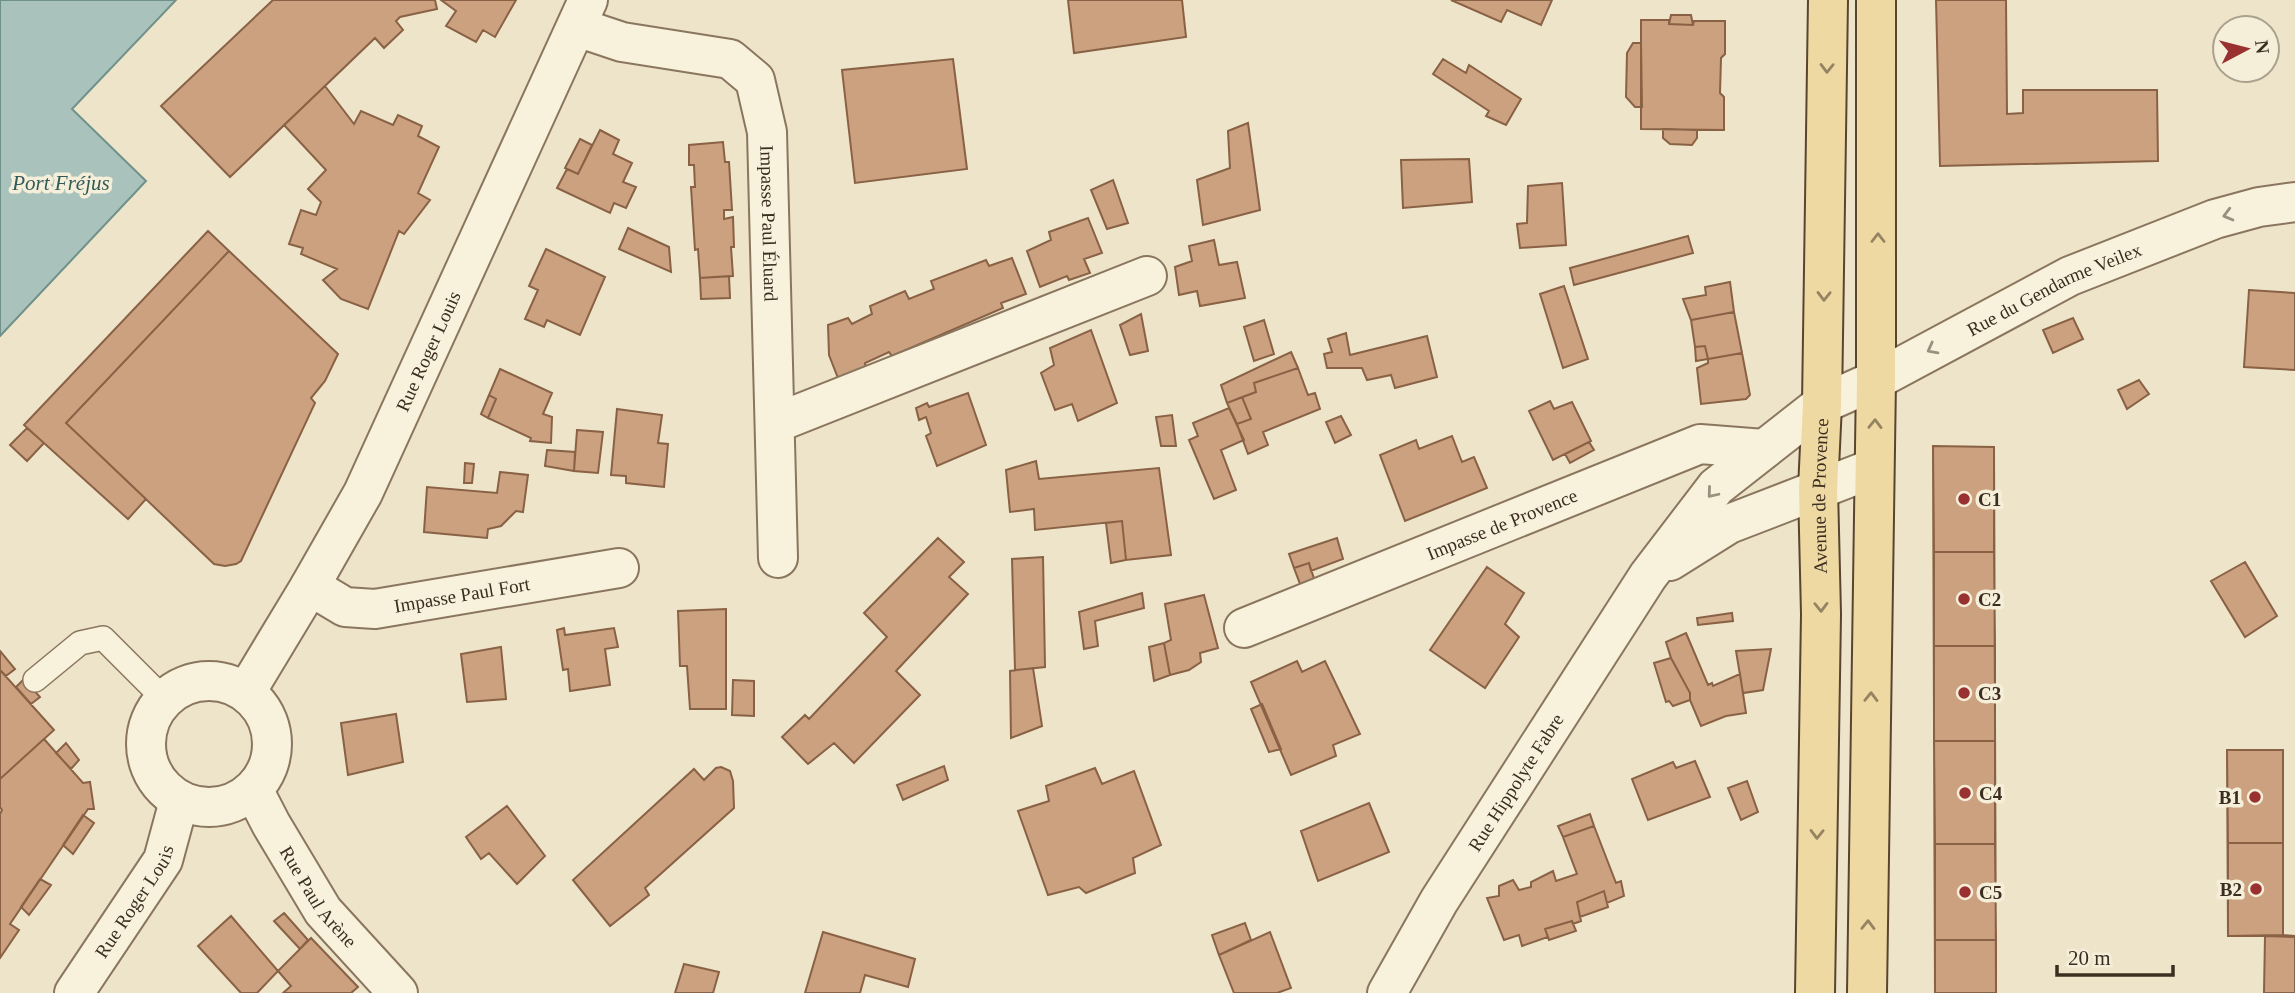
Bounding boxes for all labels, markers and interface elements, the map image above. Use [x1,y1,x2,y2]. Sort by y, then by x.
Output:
north arrow [2211,14,2281,84]
text: N [2251,39,2274,55]
one-way arrow [1819,63,1835,74]
street label: Impasse Paul Éluard [757,145,782,302]
water label: Port Fréjus [11,171,110,195]
one-way arrow [2222,207,2234,222]
one-way arrow [1870,232,1886,243]
street label: Rue du Gendarme Veilex [1963,238,2145,340]
street label: Rue Roger Louis [391,288,464,414]
one-way arrow [1816,291,1832,301]
one-way arrow [1927,341,1940,355]
street label: Avenue de Provence [1808,418,1832,574]
one-way arrow [1868,418,1883,429]
street label: Impasse de Provence [1423,484,1580,564]
one-way arrow [1708,485,1720,498]
place label: C1 [1978,489,2001,510]
marker: C1 [1956,491,1972,507]
street label: Impasse Paul Fort [392,573,532,616]
place label: C2 [1978,589,2001,610]
marker: C2 [1956,591,1972,607]
one-way arrow [1813,601,1828,612]
place label: C3 [1978,683,2001,704]
marker: C3 [1956,685,1972,701]
one-way arrow [1863,692,1879,702]
street label: Rue Hippolyte Fabre [1463,709,1567,855]
place label: C4 [1979,783,2003,804]
marker: C4 [1957,785,1973,801]
place label: B1 [2219,787,2241,808]
marker: B1 [2247,789,2263,805]
one-way arrow [1809,829,1825,840]
street label: Rue Paul Arène [276,842,361,951]
street label: Rue Roger Louis [90,843,177,961]
place label: B2 [2220,879,2242,900]
marker: B2 [2248,881,2264,897]
place label: C5 [1979,882,2002,903]
marker: C5 [1957,884,1973,900]
one-way arrow [1860,919,1875,930]
scale bar [2057,934,2172,978]
text: 20 m [2068,946,2111,970]

